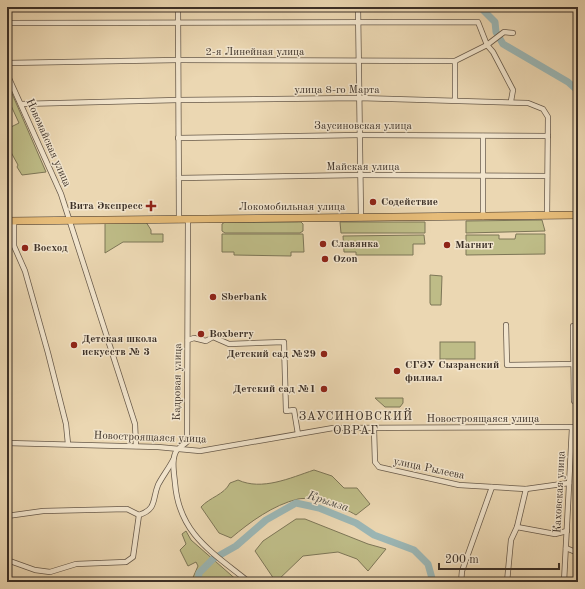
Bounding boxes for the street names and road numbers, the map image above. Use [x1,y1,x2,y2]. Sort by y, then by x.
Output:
street label: 2-я Линейная улица [205,47,305,58]
street label: улица 8-го Марта [294,85,380,96]
street label: Новомайская улица [24,97,73,189]
street label: Заусиновская улица [314,121,412,132]
street label: Майская улица [326,162,400,173]
street label: Локомобильная улица [239,202,346,213]
street label: Кадровая улица [172,343,184,421]
street label: Новостроящаяся улица [427,414,540,425]
street label: Новостроящаяся улица [93,431,207,445]
street label: Каховская улица [552,450,568,533]
street label: улица Рылеева [392,456,466,482]

